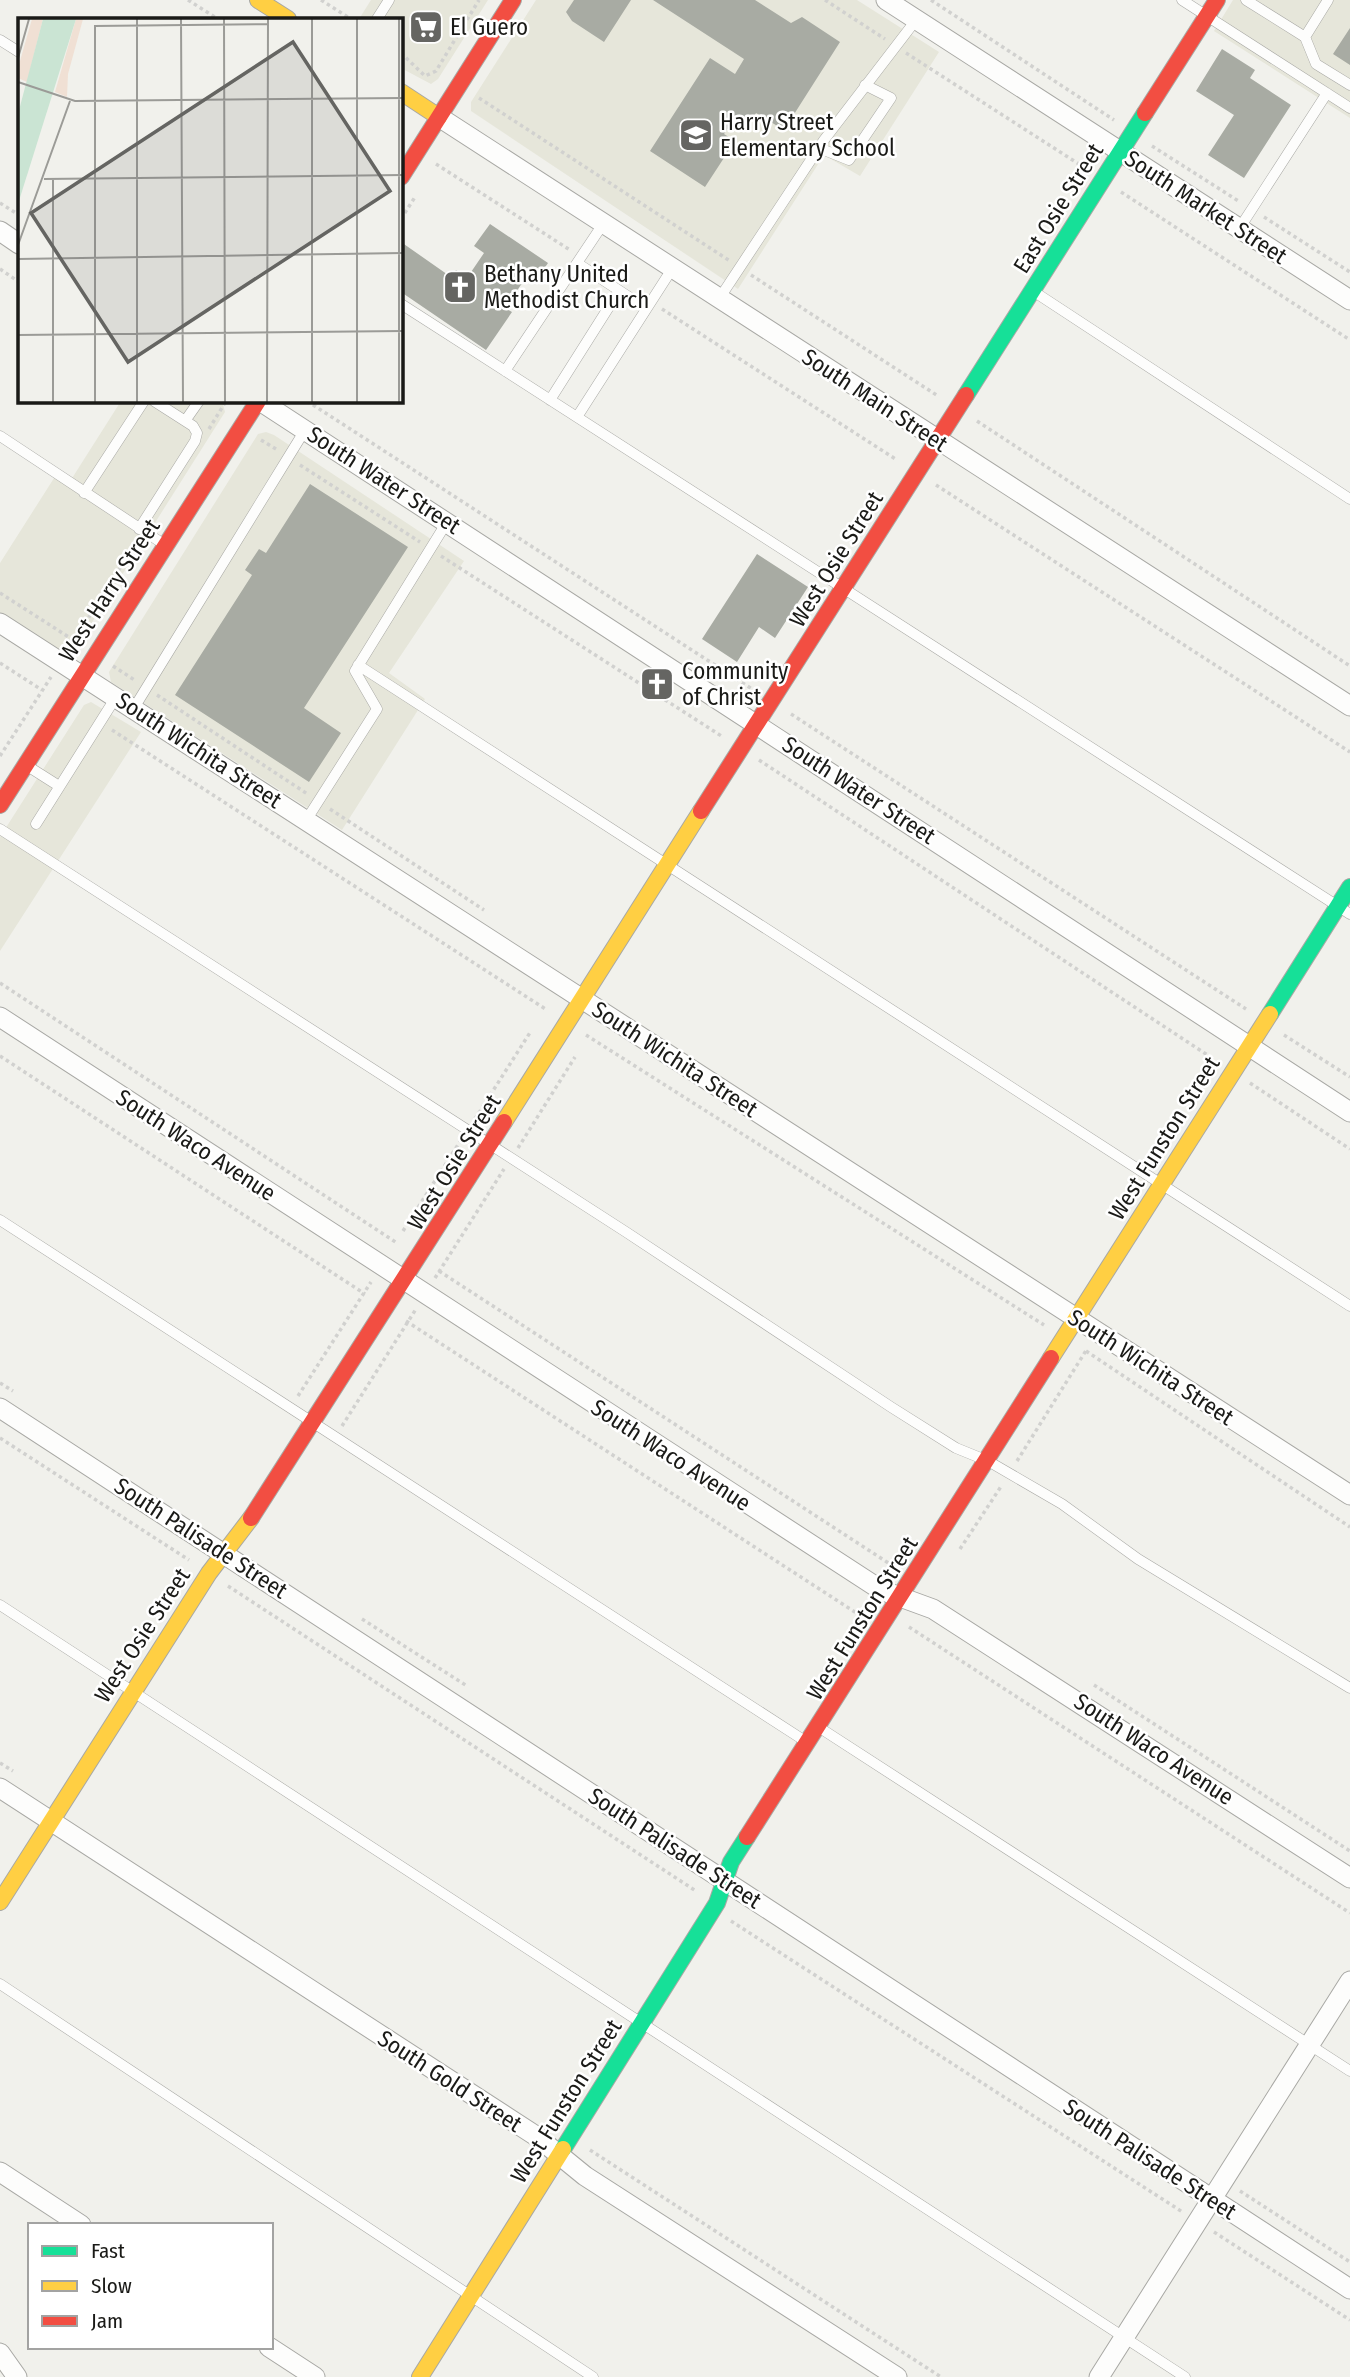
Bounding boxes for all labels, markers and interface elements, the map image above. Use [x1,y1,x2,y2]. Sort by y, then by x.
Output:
supermarket icon: El Guero [407,8,445,46]
place label: El Guero [450,13,528,41]
inset map [18,18,402,402]
place label: Harry Street Elementary School [720,108,895,162]
school or university icon: Harry Street Elementary School [677,116,715,154]
street label: East Osie Street [1007,138,1109,278]
street label: South Market Street [1120,144,1293,270]
place label: Bethany United Methodist Church [484,260,649,314]
church icon: Bethany United Methodist Church [441,268,479,306]
street label: South Main Street [797,342,954,458]
street label: South Water Street [302,420,466,540]
street label: West Osie Street [783,486,889,632]
street label: West Harry Street [52,513,166,667]
place label: Community of Christ [682,657,789,711]
church icon: Community of Christ [638,665,676,703]
street label: South Wichita Street [111,686,288,814]
street label: South Water Street [777,730,941,850]
street label: South Wichita Street [587,995,764,1123]
street label: West Funston Street [1102,1051,1226,1225]
street label: South Waco Avenue [111,1083,281,1207]
street label: West Osie Street [401,1089,507,1235]
street label: South Wichita Street [1063,1303,1240,1431]
street label: South Waco Avenue [586,1393,756,1517]
street label: South Palisade Street [109,1472,293,1605]
street label: West Funston Street [800,1531,924,1705]
street label: West Osie Street [88,1562,196,1707]
street label: South Waco Avenue [1069,1687,1239,1811]
street label: South Palisade Street [583,1782,767,1915]
street label: West Funston Street [504,2014,628,2188]
street label: South Gold Street [373,2024,528,2138]
street label: South Palisade Street [1058,2093,1242,2226]
legend [28,2223,273,2349]
text: Fast [91,2238,125,2264]
text: Slow [91,2273,132,2299]
text: Jam [91,2308,123,2334]

